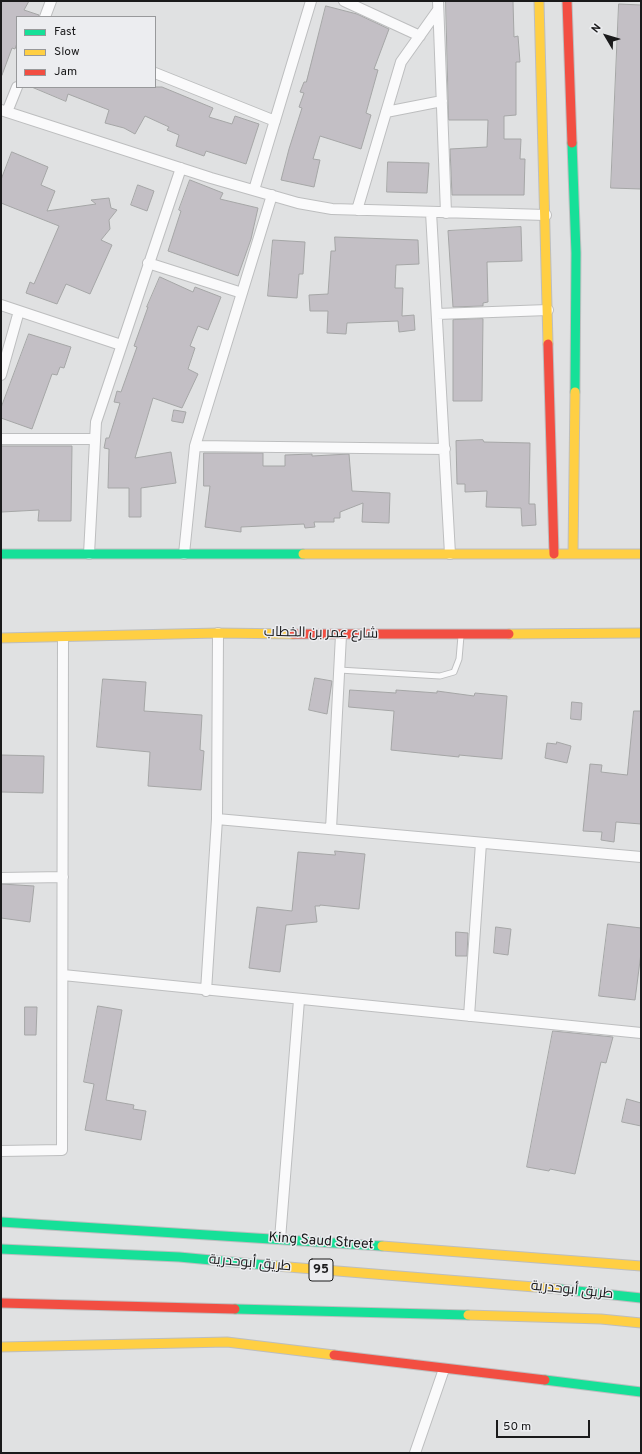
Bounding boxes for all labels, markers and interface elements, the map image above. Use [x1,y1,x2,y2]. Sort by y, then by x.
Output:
legend [16,16,156,88]
north arrow [586,16,626,56]
text: N [589,21,604,36]
text: Fast [54,24,76,40]
text: Slow [54,44,80,60]
text: Jam [54,64,77,80]
street label: شارع عمر بن الخطاب [264,625,378,643]
street label: King Saud Street [268,1230,374,1254]
street label: طريق أبوحدرية [208,1252,292,1276]
road number: 95 [309,1259,333,1281]
street label: طريق أبوحدرية [530,1278,614,1304]
scale bar [498,1412,592,1438]
text: 50 m [503,1419,531,1435]

